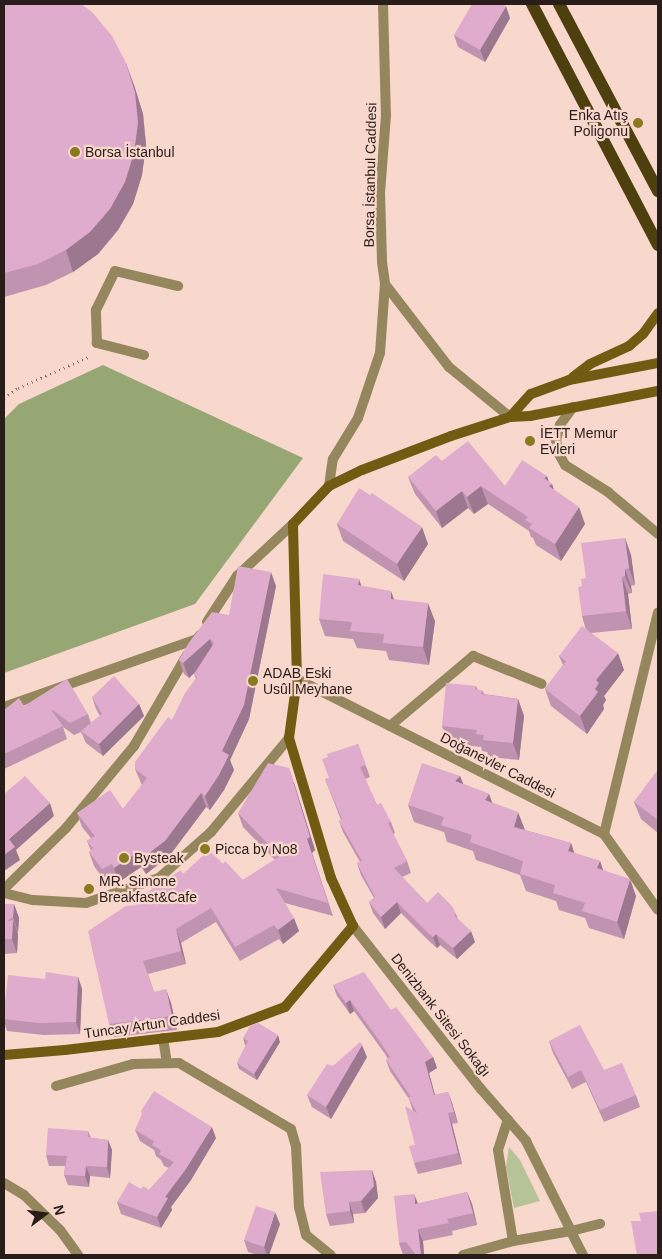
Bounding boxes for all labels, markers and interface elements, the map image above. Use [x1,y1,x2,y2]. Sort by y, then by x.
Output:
street label: Borsa İstanbul Caddesi [360,102,380,248]
place label: Enka Atış Poligonu [568,107,628,140]
marker: Enka Atış Poligonu [632,117,644,129]
place label: Borsa İstanbul [85,144,174,160]
marker: Borsa İstanbul [69,146,81,158]
place label: İETT Memur Evleri [540,425,618,458]
marker: İETT Memur Evleri [524,435,536,447]
place label: ADAB Eski Usûl Meyhane [263,665,352,698]
marker: ADAB Eski Usûl Meyhane [247,675,259,687]
street label: Doğanevler Caddesi [438,729,558,801]
place label: Picca by No8 [215,841,297,857]
marker: Picca by No8 [199,843,211,855]
place label: Bysteak [134,850,184,866]
marker: Bysteak [118,852,130,864]
place label: MR. Simone Breakfast&Cafe [99,873,197,906]
marker: MR. Simone Breakfast&Cafe [83,883,95,895]
street label: Denizbank Sitesi Sokağı [388,950,494,1080]
street label: Tuncay Artun Caddesi [83,1006,221,1042]
north arrow [20,1189,70,1239]
text: N [50,1203,69,1217]

